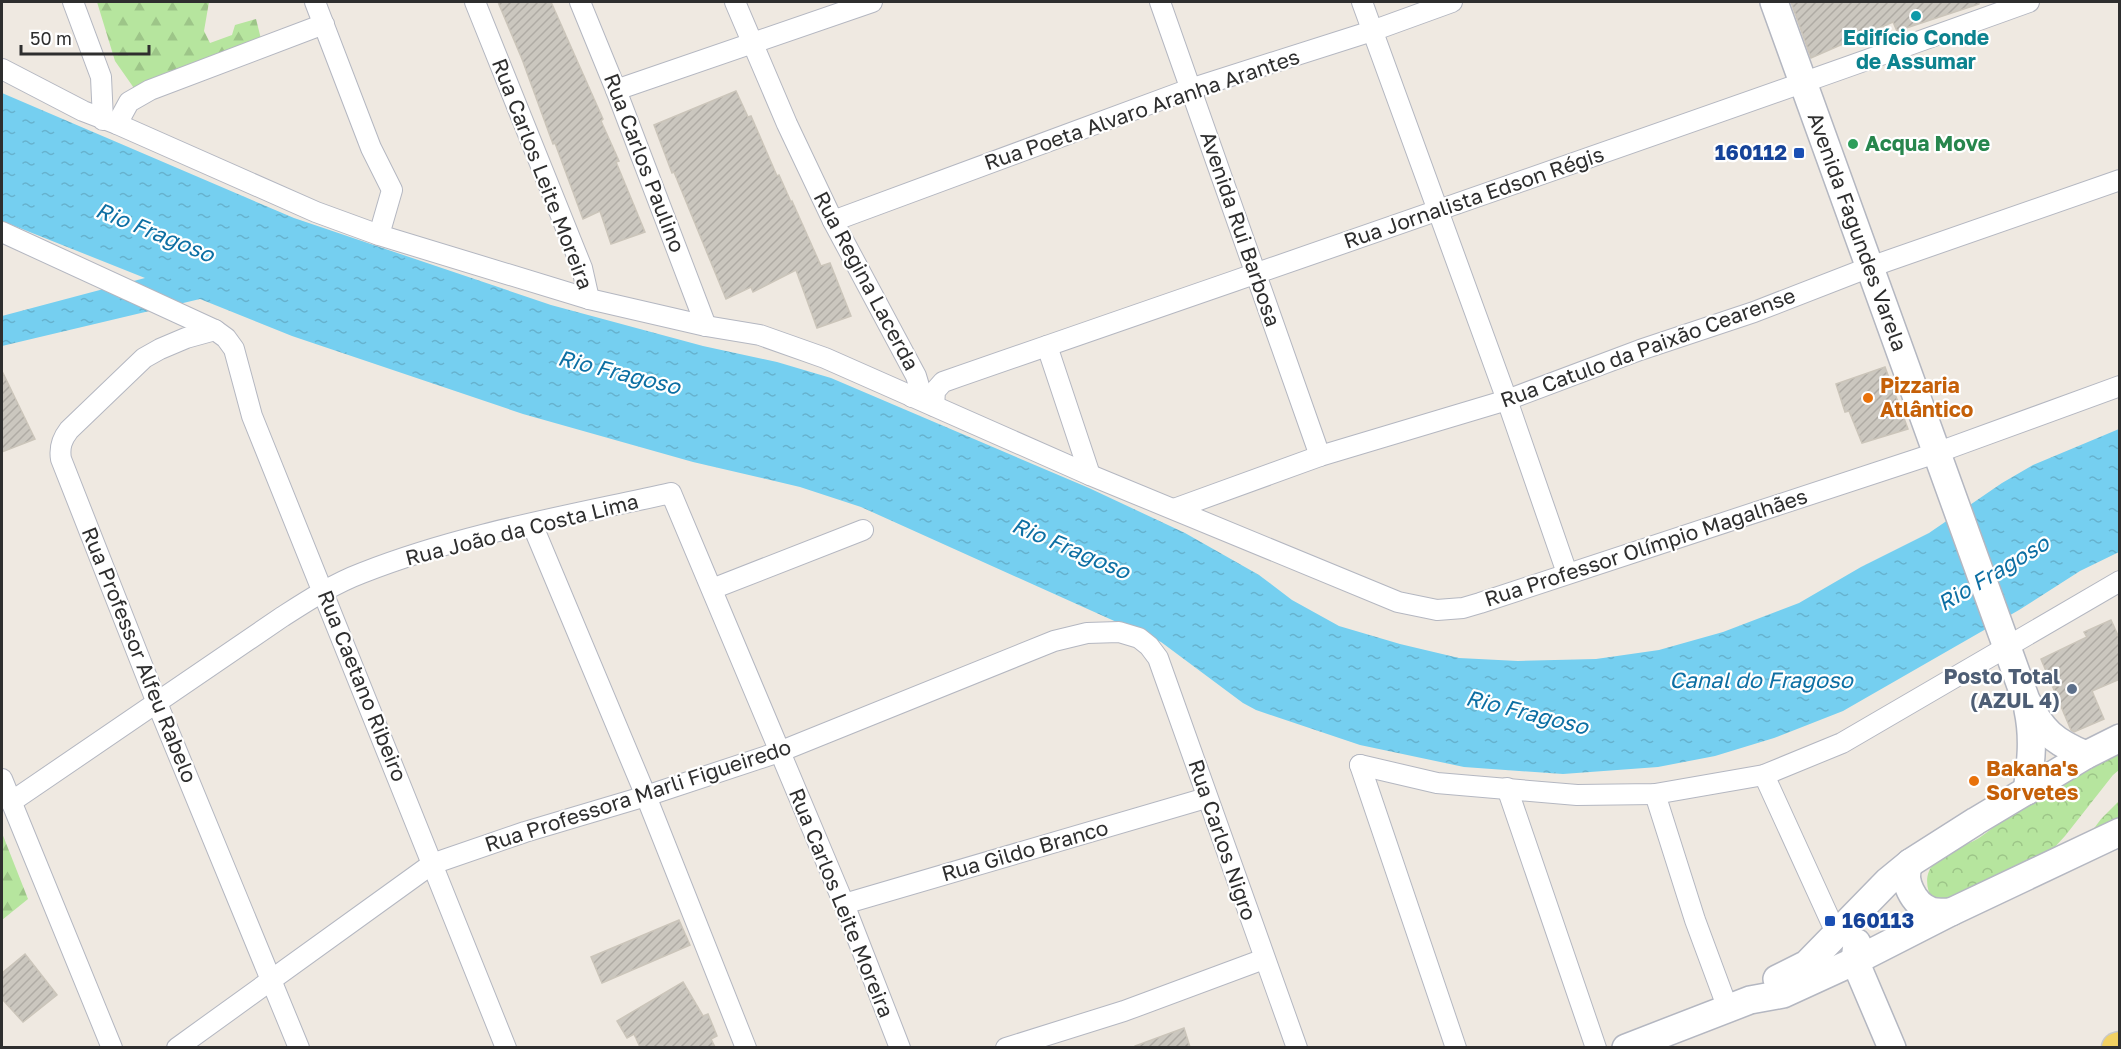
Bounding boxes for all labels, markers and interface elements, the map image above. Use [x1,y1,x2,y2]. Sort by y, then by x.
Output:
marker: Edifício Conde de Assumar [1909,9,1923,23]
scale bar [21,18,148,56]
place label: Edifício Conde de Assumar [1843,24,1989,74]
text: 50 m [30,27,72,49]
street label: Rua Poeta Alvaro Aranha Arantes [981,43,1303,175]
street label: Rua Carlos Leite Moreira [487,55,599,293]
street label: Rua Carlos Paulino [599,70,691,256]
street label: Avenida Fagundes Varela [1803,109,1913,355]
street label: Avenida Rui Barbosa [1195,128,1287,330]
place label: Acqua Move [1865,130,1990,156]
marker: Acqua Move [1846,137,1860,151]
place label: 160112 [1715,139,1787,165]
street label: Rua Jornalista Edson Régis [1340,140,1607,254]
marker: 160112 [1792,146,1806,160]
street label: Rua Regina Lacerda [809,187,925,374]
water label: Rio Fragoso [92,196,220,268]
street label: Rua Catulo da Paixão Cearense [1497,282,1799,413]
water label: Rio Fragoso [555,343,685,400]
place label: Pizzaria Atlântico [1880,372,1973,422]
marker: Pizzaria Atlântico [1861,391,1875,405]
street label: Rua Professor Olímpio Magalhães [1481,482,1810,612]
street label: Rua João da Costa Lima [403,487,641,571]
water label: Rio Fragoso [1008,511,1136,585]
street label: Rua Professor Alfeu Rabelo [77,523,203,786]
water label: Rio Fragoso [1932,528,2055,616]
street label: Rua Caetano Ribeiro [313,586,413,785]
place label: Posto Total (AZUL 4) [1944,663,2060,713]
water label: Canal do Fragoso [1669,666,1855,693]
marker: Posto Total (AZUL 4) [2065,682,2079,696]
water label: Rio Fragoso [1463,683,1593,740]
street label: Rua Professora Marli Figueiredo [481,733,794,857]
place label: Bakana's Sorvetes [1986,755,2079,805]
street label: Rua Carlos Nigro [1183,756,1263,924]
marker: Bakana's Sorvetes [1967,774,1981,788]
street label: Rua Carlos Leite Moreira [784,784,900,1021]
street label: Rua Gildo Branco [938,814,1111,886]
place label: 160113 [1842,907,1914,933]
marker: 160113 [1823,914,1837,928]

